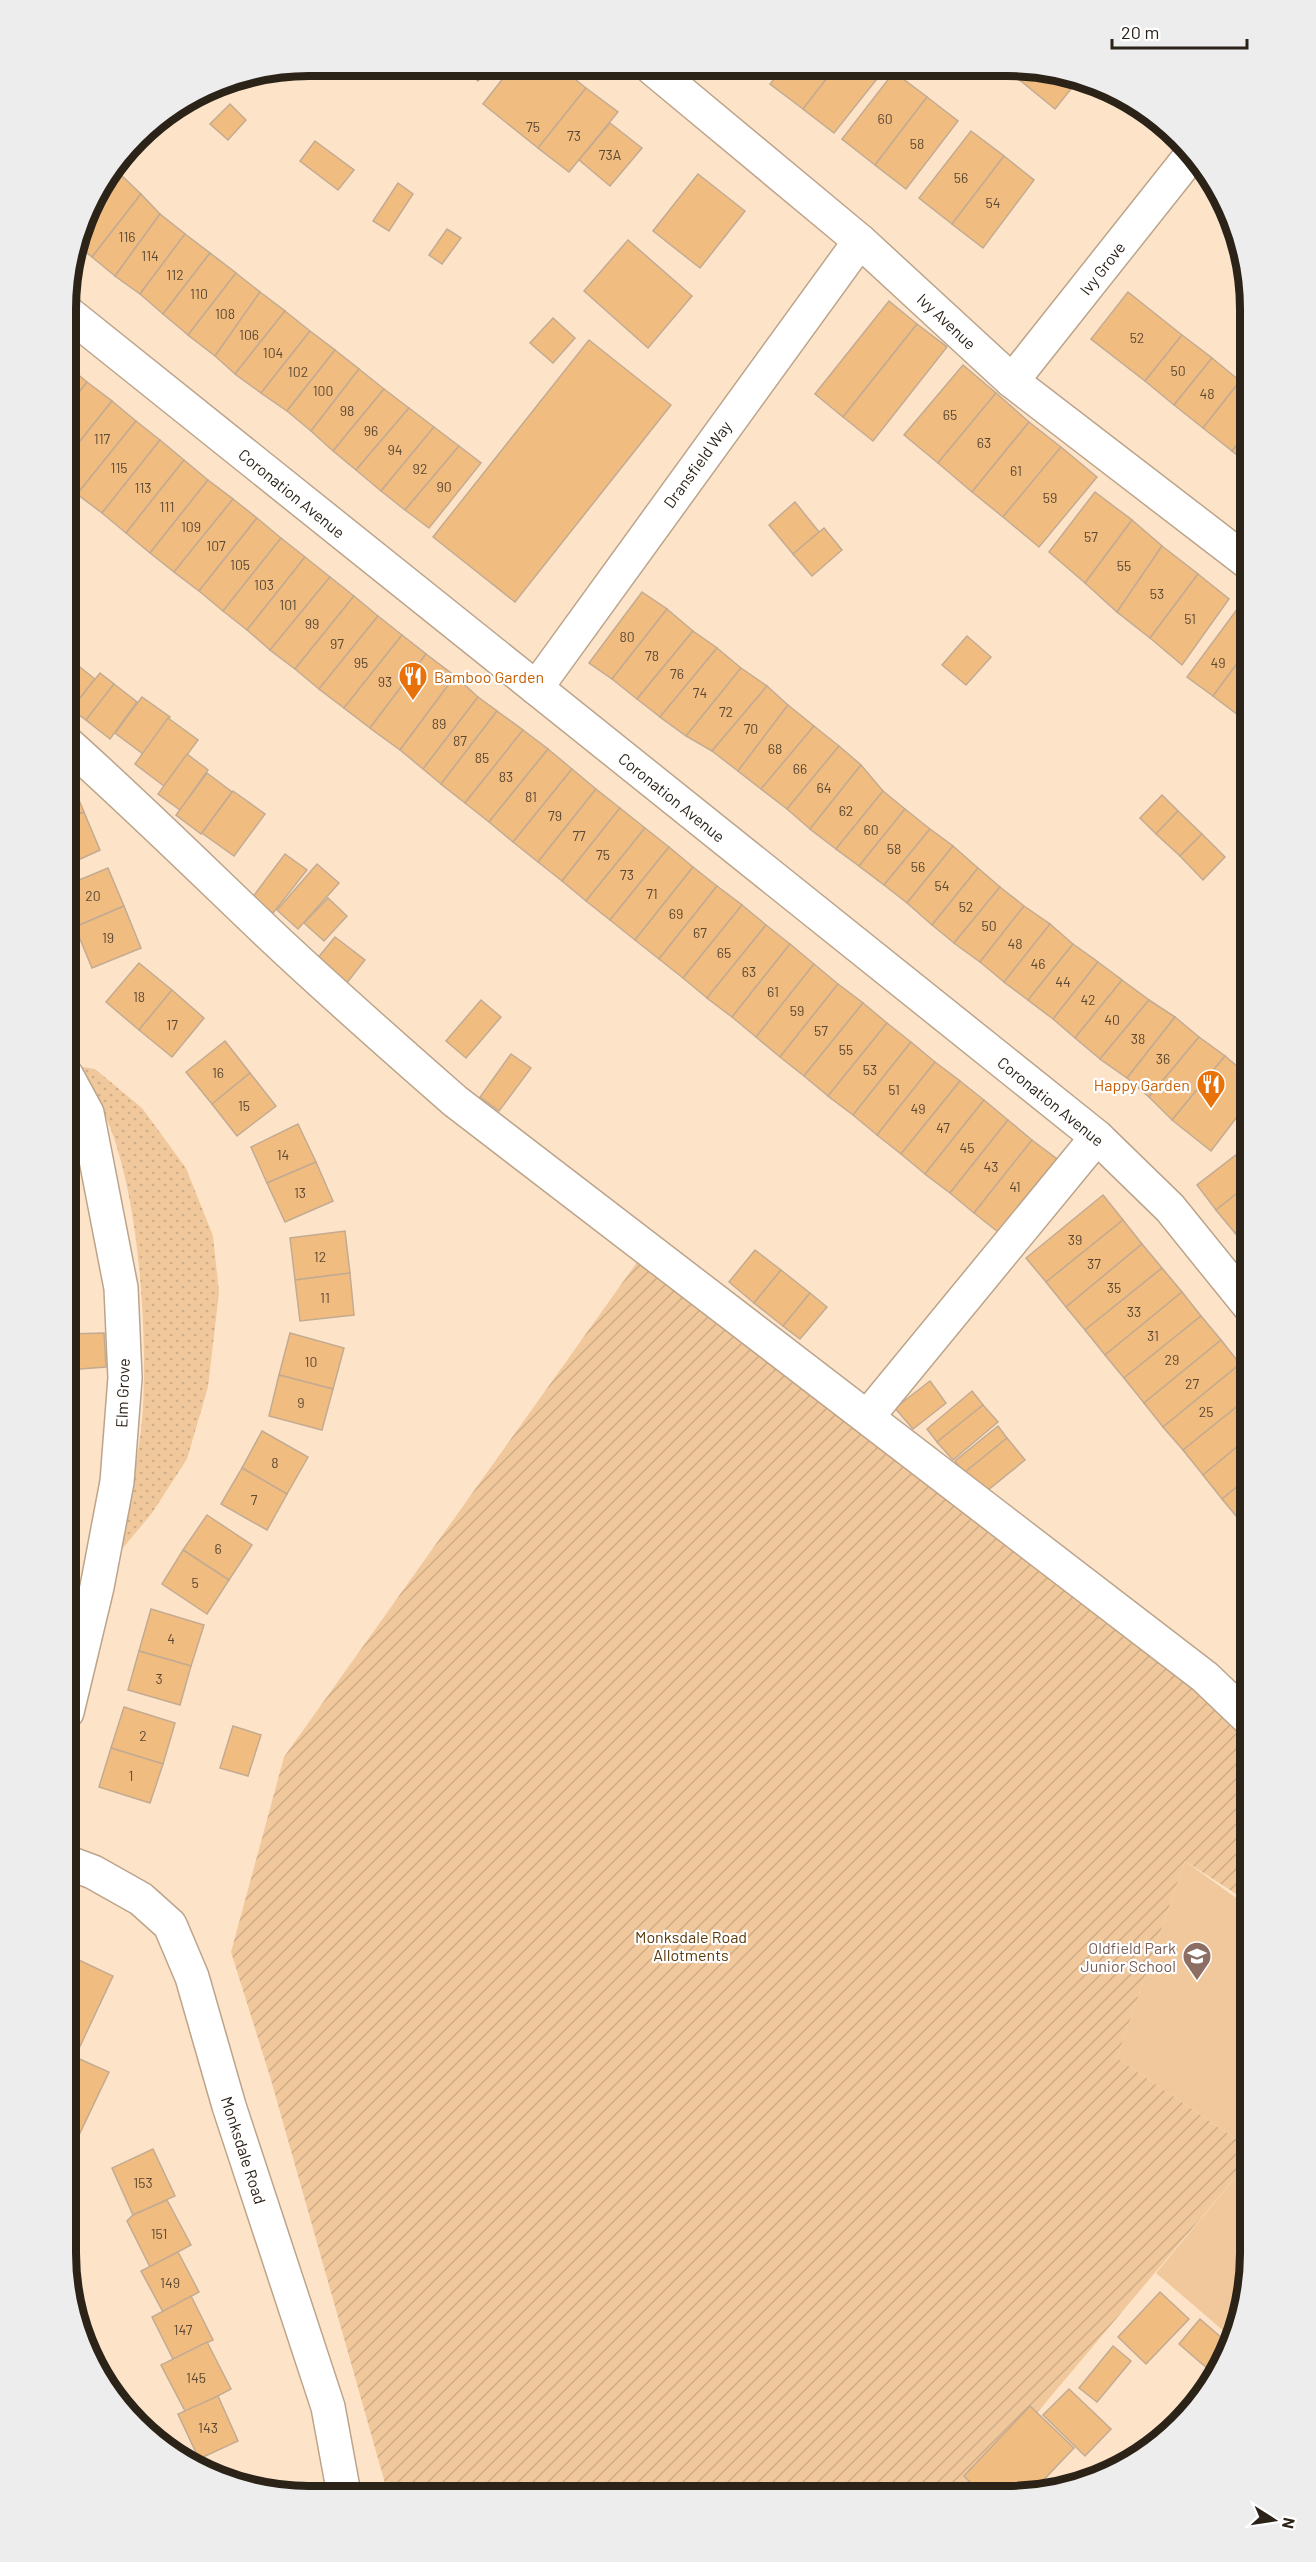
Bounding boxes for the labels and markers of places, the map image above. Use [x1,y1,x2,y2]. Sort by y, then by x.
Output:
restaurant icon: Bamboo Garden [397,660,429,702]
place label: Bamboo Garden [434,667,544,686]
restaurant icon: Happy Garden [1195,1068,1227,1110]
place label: Happy Garden [1094,1075,1190,1094]
place label: Oldfield Park Junior School [1080,1938,1176,1975]
school or university icon: Oldfield Park Junior School [1181,1940,1213,1982]

